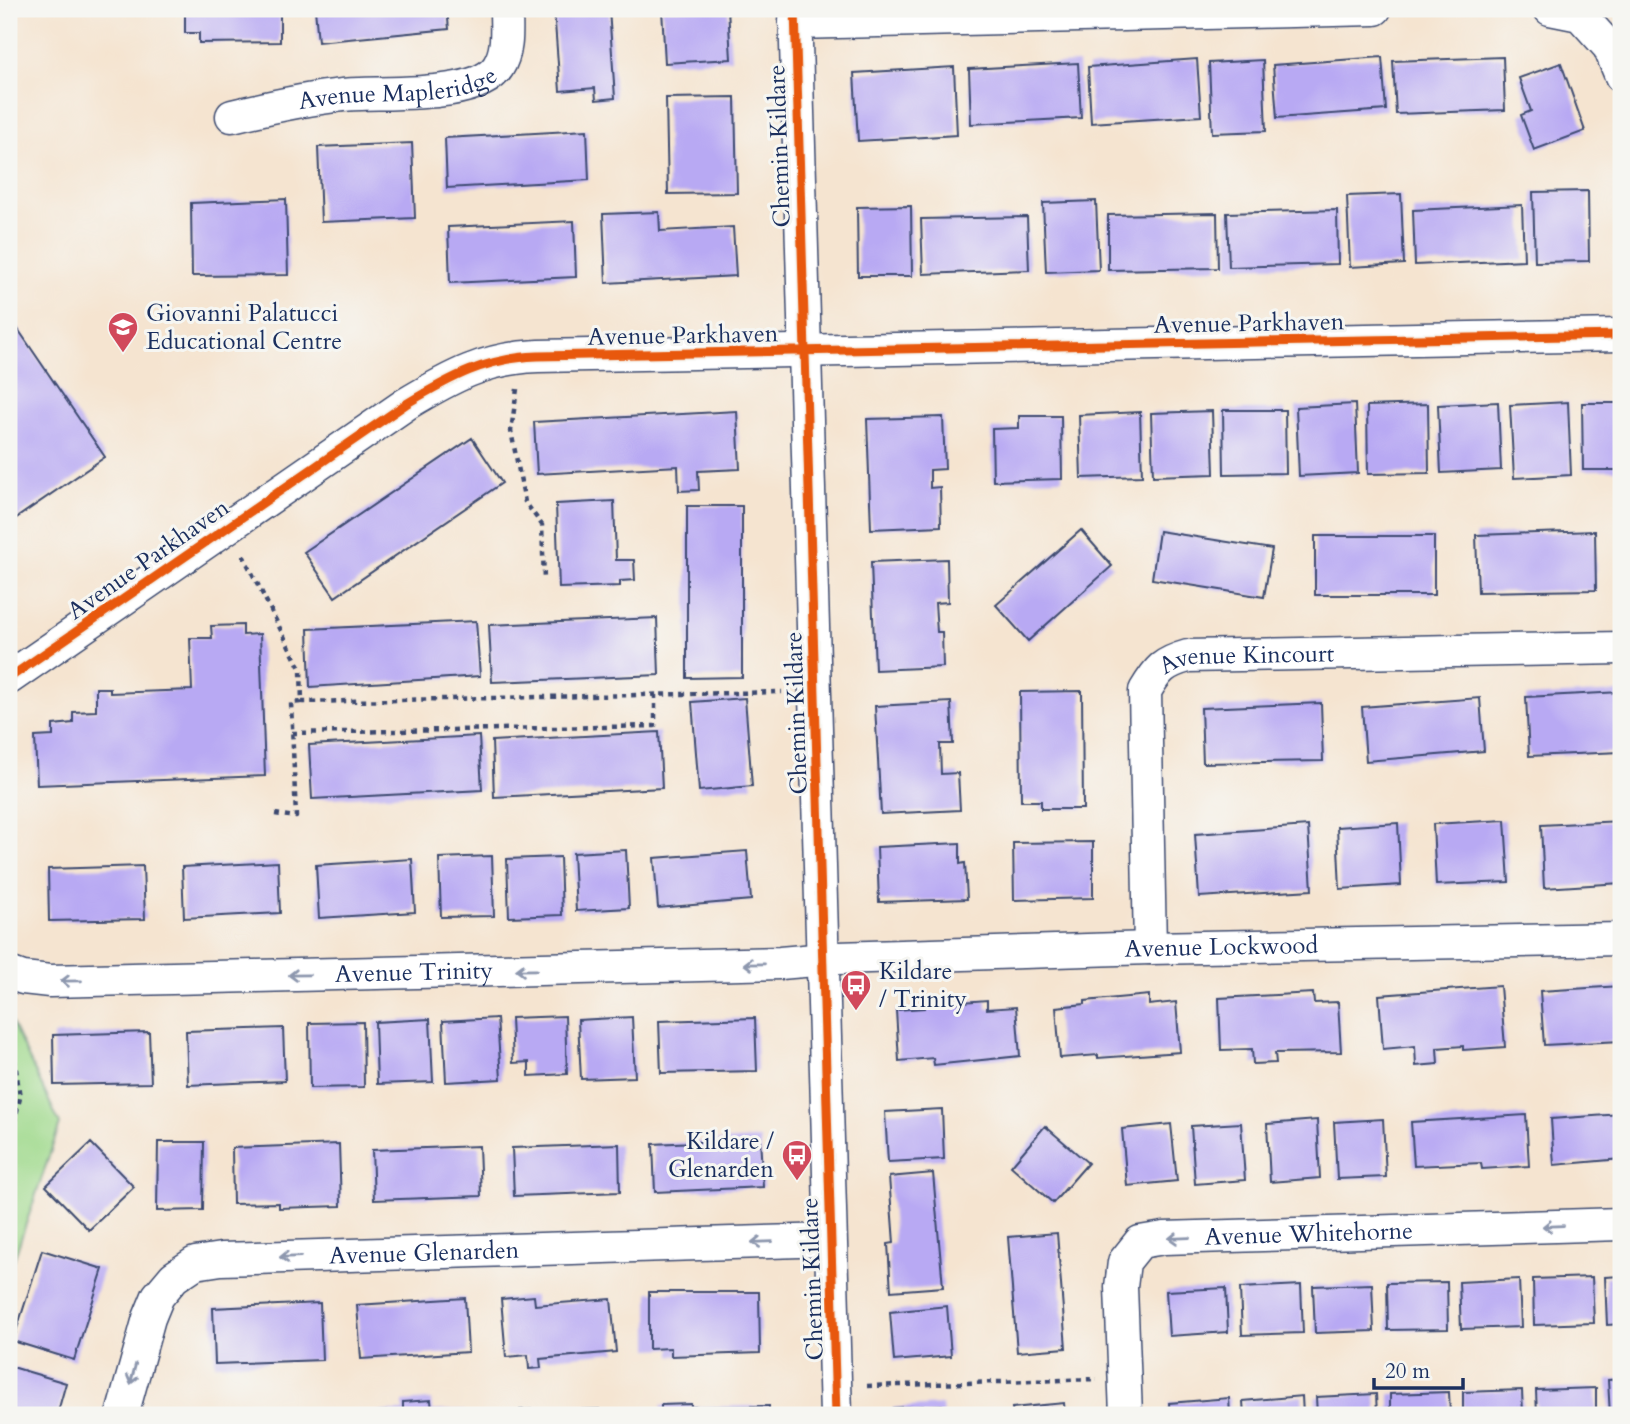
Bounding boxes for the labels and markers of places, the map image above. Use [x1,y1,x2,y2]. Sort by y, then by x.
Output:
place label: Giovanni Palatucci Educational Centre [146,297,342,358]
school or university icon: Giovanni Palatucci Educational Centre [106,310,140,354]
place label: Kildare / Trinity [879,955,967,1016]
bus stop icon: Kildare / Trinity [839,968,873,1012]
place label: Kildare / Glenarden [668,1125,774,1186]
bus stop icon: Kildare / Glenarden [780,1138,814,1182]

